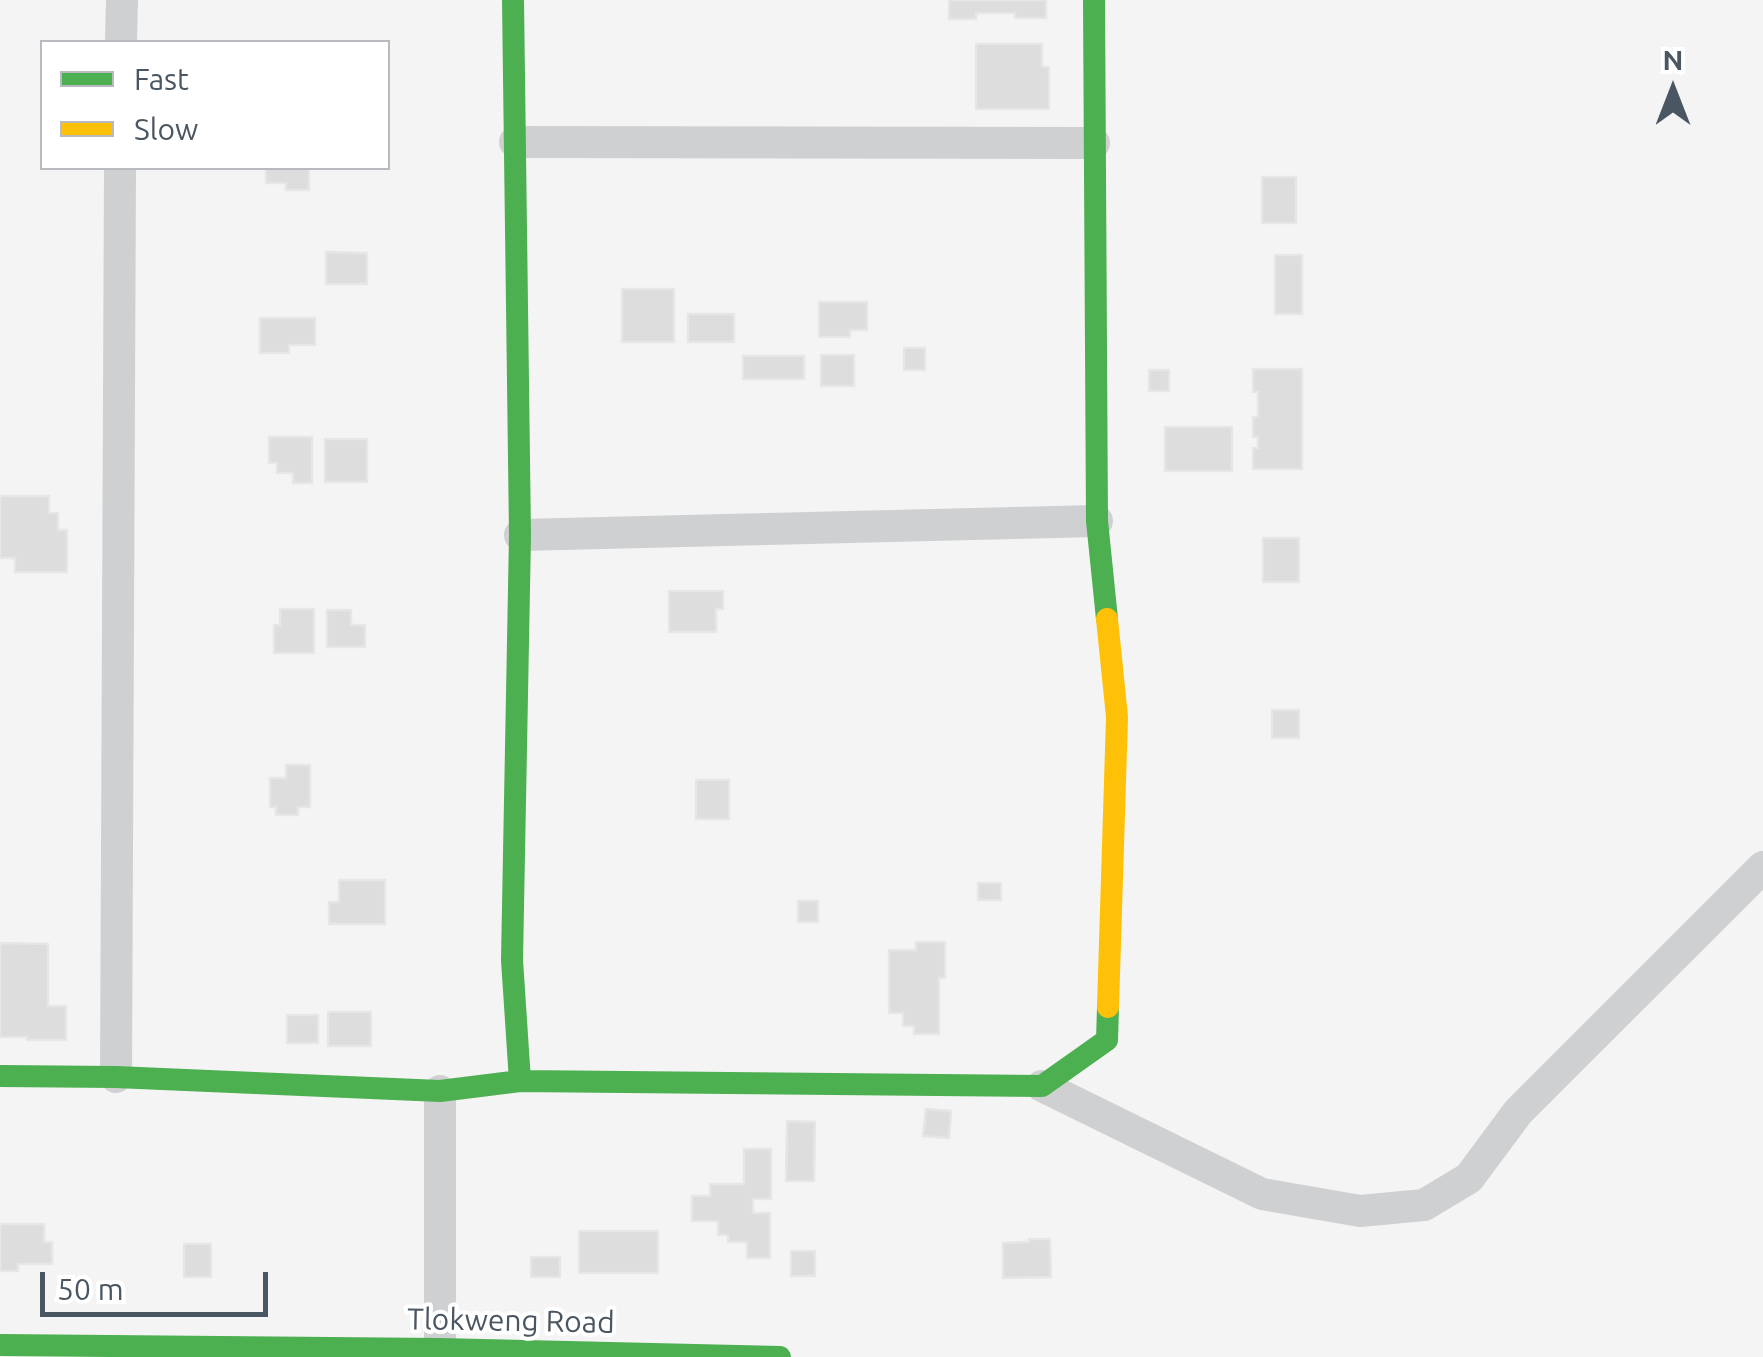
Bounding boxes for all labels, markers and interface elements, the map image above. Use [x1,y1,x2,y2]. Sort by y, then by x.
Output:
legend [40,40,390,170]
north arrow [1623,40,1723,140]
text: N [1663,44,1683,75]
text: Fast [134,62,189,96]
text: Slow [134,112,198,146]
scale bar [45,1252,272,1314]
text: 50 m [57,1272,124,1306]
street label: Tlokweng Road [407,1301,615,1341]

